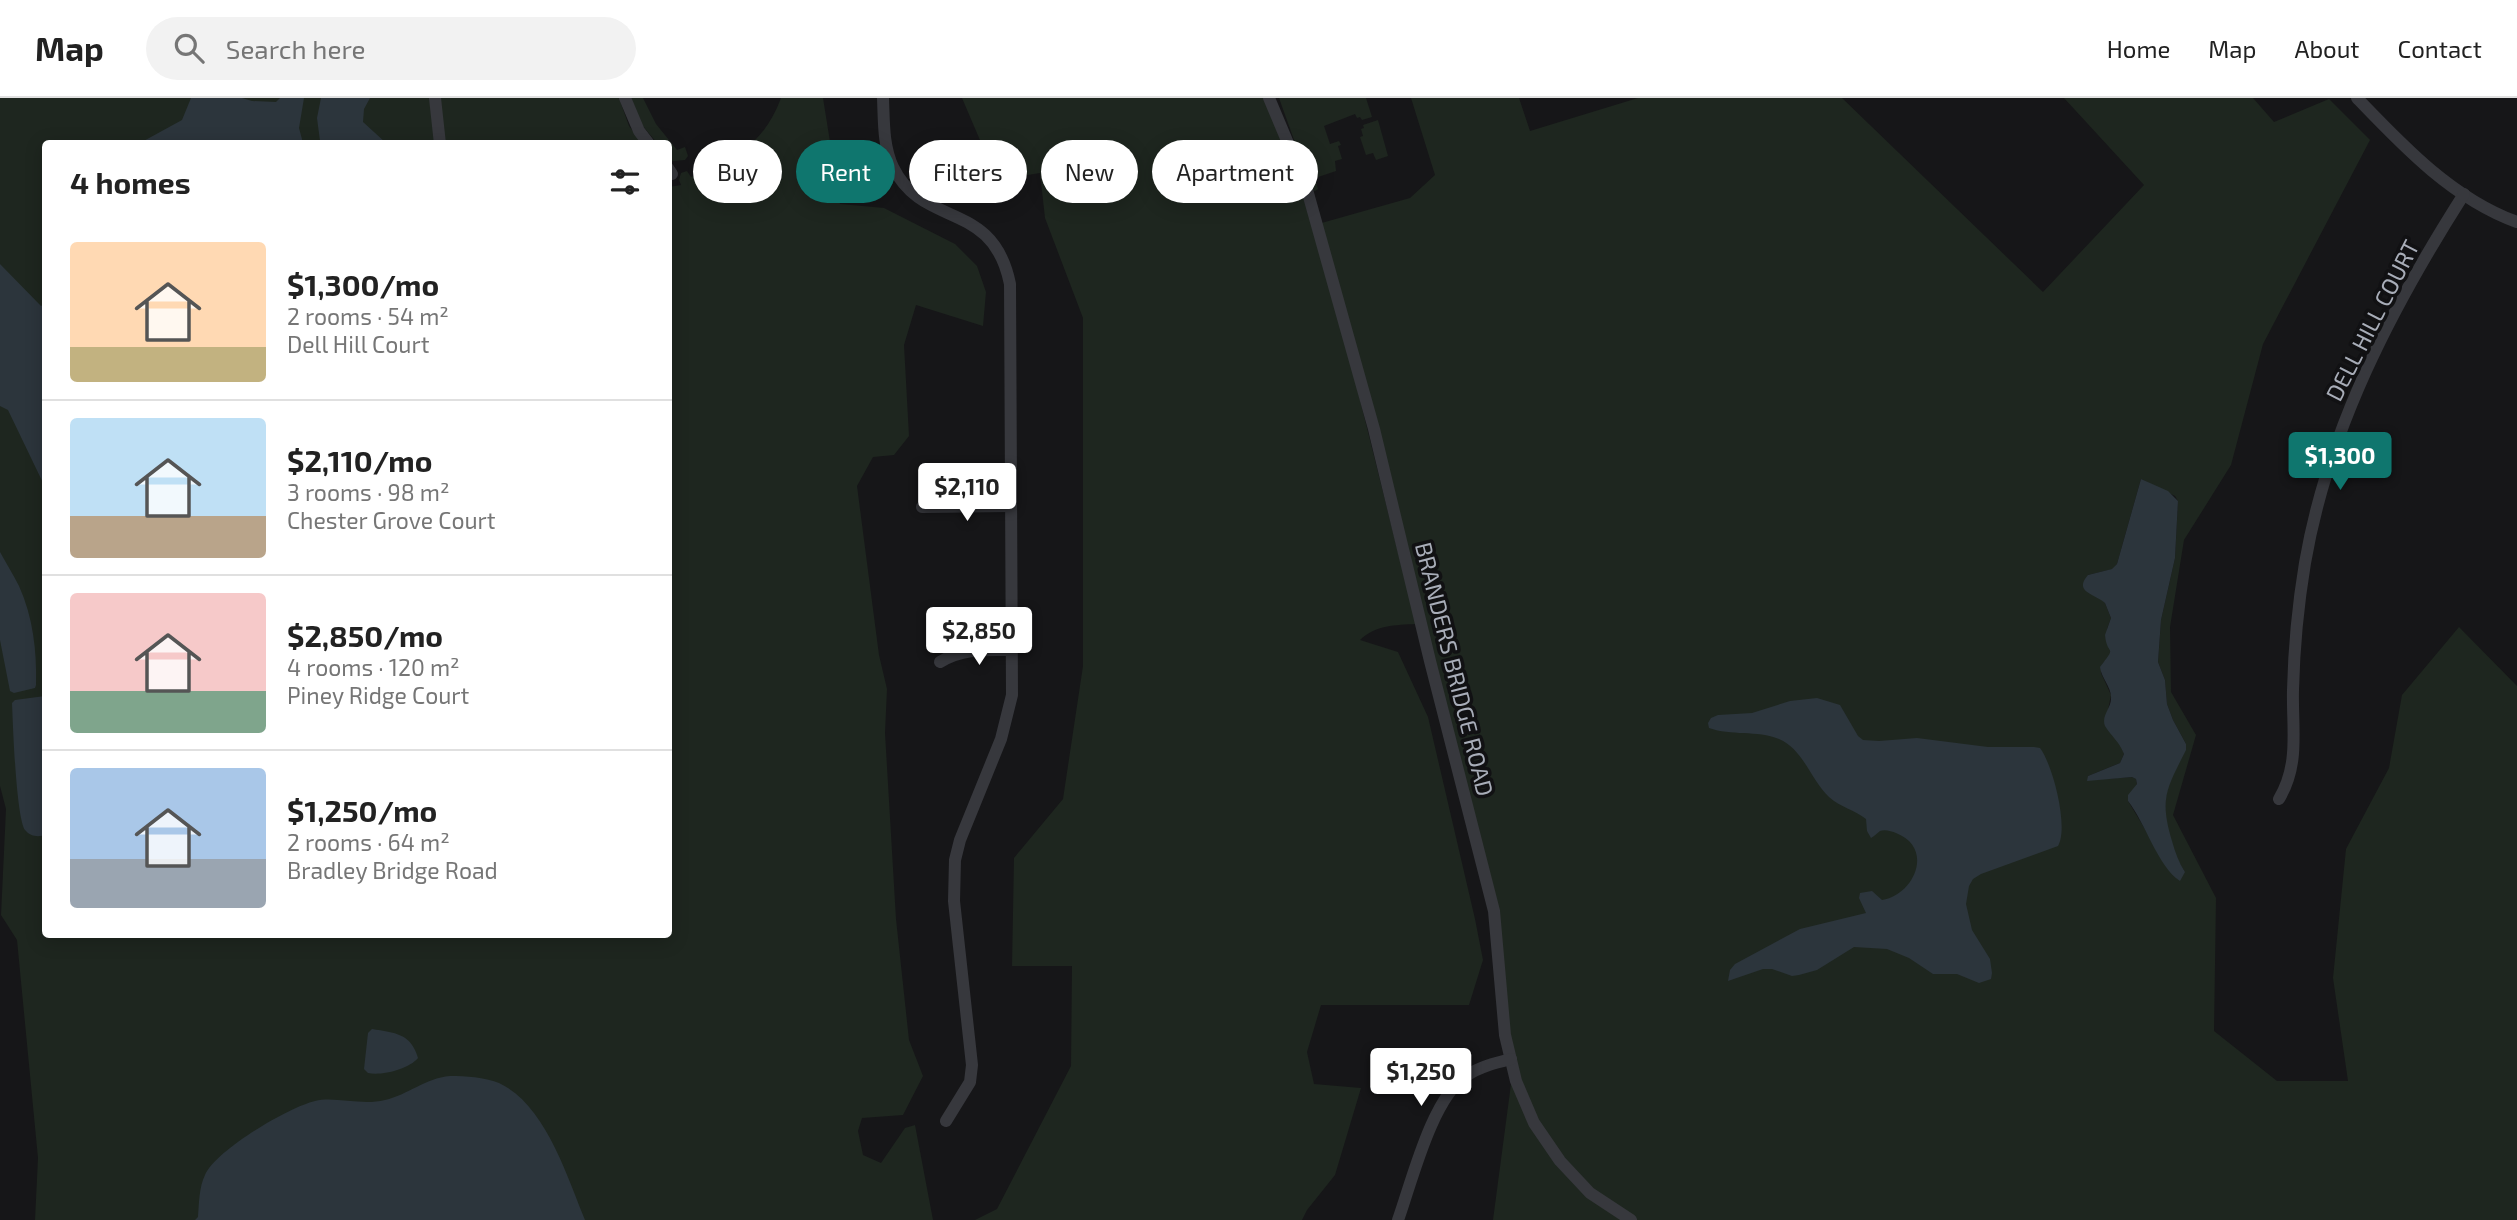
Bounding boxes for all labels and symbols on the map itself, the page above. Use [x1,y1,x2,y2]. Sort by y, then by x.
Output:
street label: DELL HILL COURT [2319,235,2425,405]
pin: $1,300 [2283,432,2397,492]
pin: $2,110 [910,464,1024,523]
street label: BRANDERS BRIDGE ROAD [1410,539,1500,799]
pin: $2,850 [922,608,1036,667]
pin: $1,250 [1364,1048,1478,1108]

